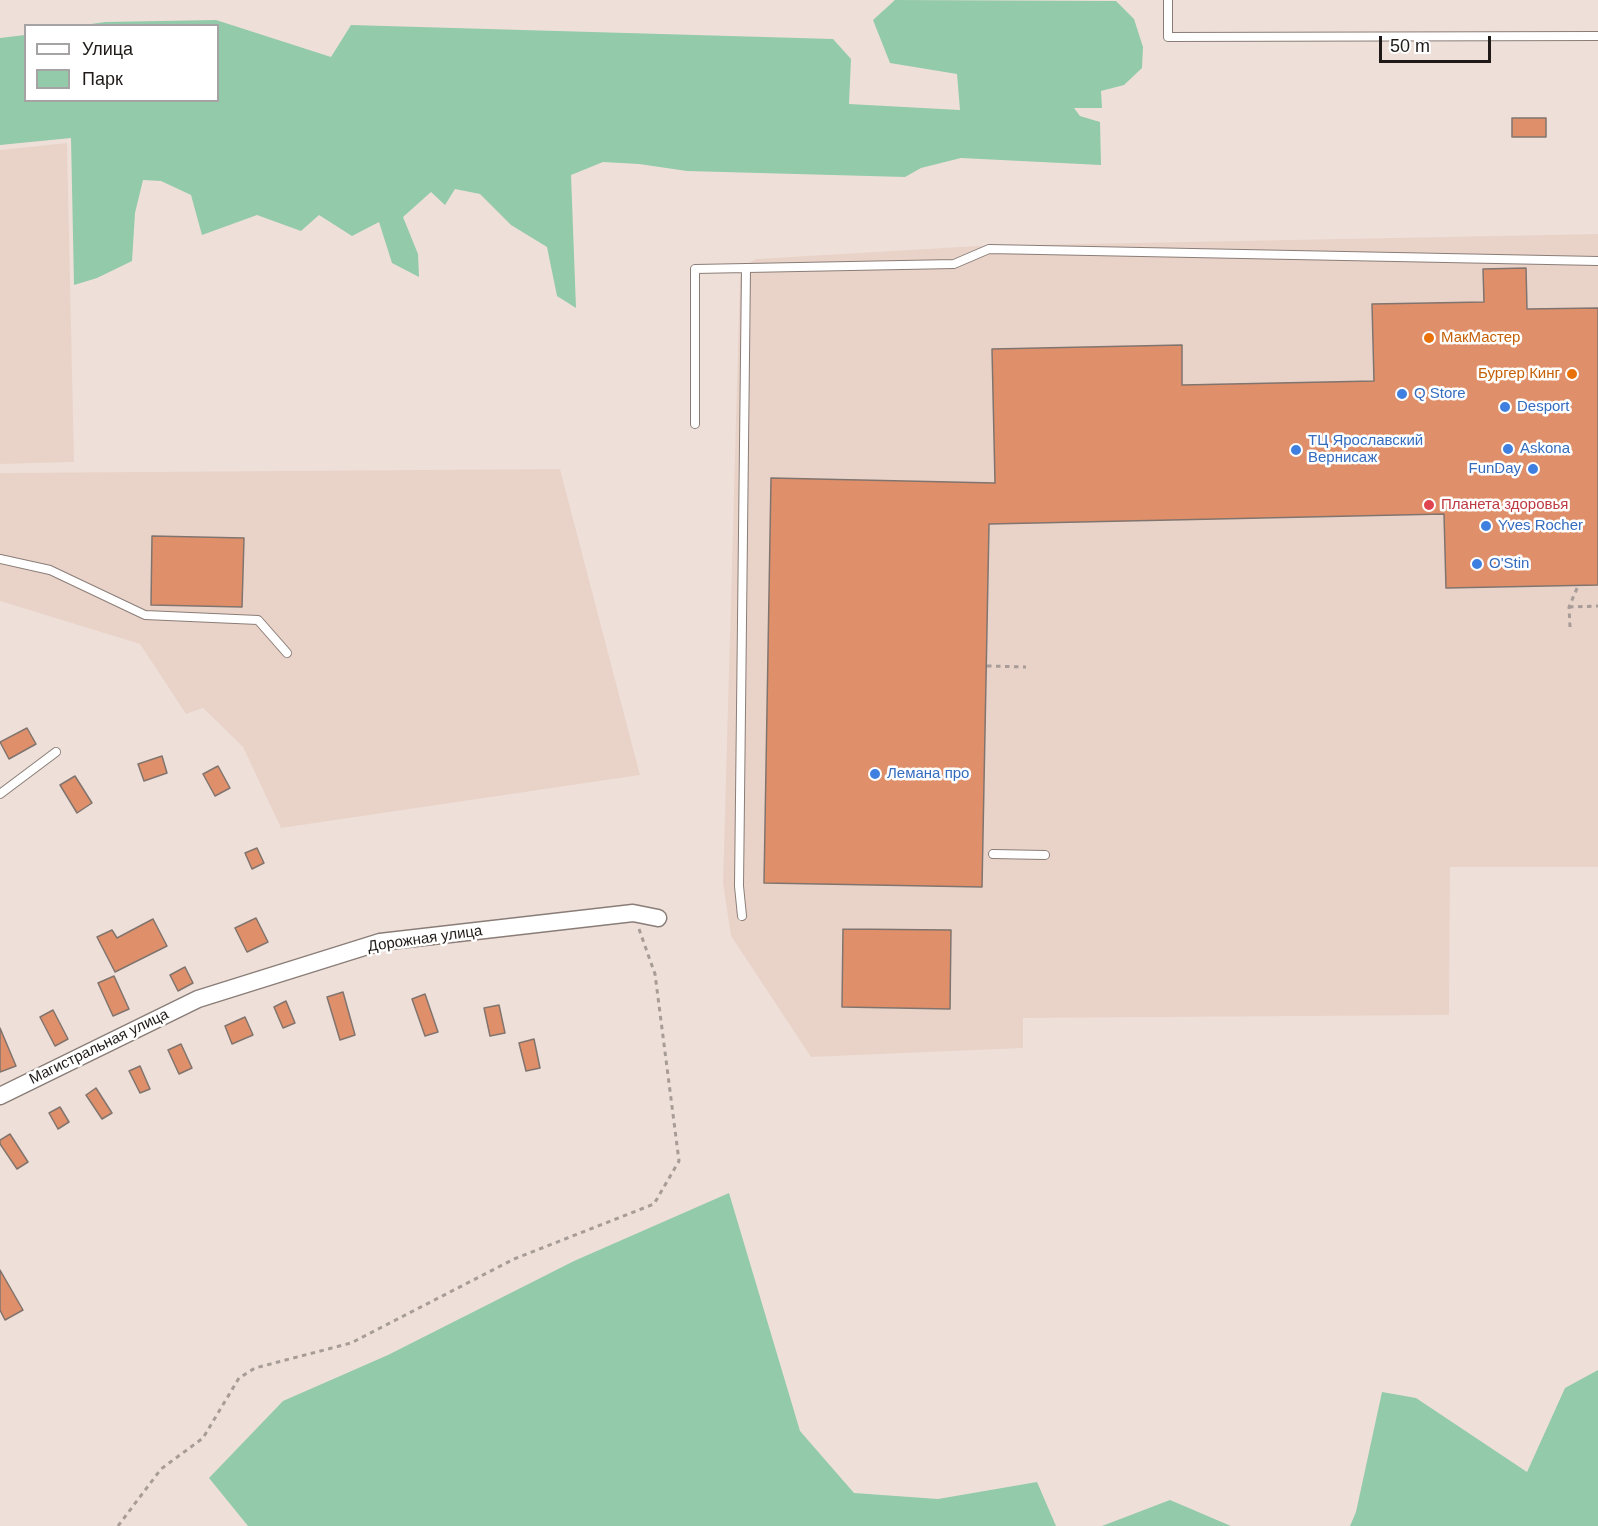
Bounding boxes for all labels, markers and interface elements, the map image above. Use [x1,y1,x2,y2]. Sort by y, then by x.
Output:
legend [24,24,219,102]
scale bar [1382,24,1494,62]
text: 50 m [1390,36,1430,56]
text: Улица [82,39,133,59]
text: Парк [82,69,123,89]
place label: МакМастер [1441,329,1520,347]
marker: МакМастер [1422,331,1436,345]
place label: Бургер Кинг [1478,365,1560,383]
marker: Бургер Кинг [1565,367,1579,381]
place label: Q Store [1414,385,1466,403]
marker: Q Store [1395,387,1409,401]
place label: Desport [1517,398,1570,416]
marker: Desport [1498,400,1512,414]
place label: ТЦ Ярославский Вернисаж [1308,432,1423,467]
place label: Askona [1520,440,1570,458]
marker: Askona [1501,442,1515,456]
marker: ТЦ Ярославский Вернисаж [1289,443,1303,457]
place label: FunDay [1468,460,1521,478]
marker: FunDay [1526,462,1540,476]
place label: Планета здоровья [1441,496,1568,514]
marker: Планета здоровья [1422,498,1436,512]
place label: Yves Rocher [1498,517,1583,535]
marker: Yves Rocher [1479,519,1493,533]
place label: O'Stin [1489,555,1529,573]
marker: O'Stin [1470,557,1484,571]
place label: Лемана про [887,765,969,783]
marker: Лемана про [868,767,882,781]
street label: Дорожная улица [367,922,483,956]
street label: Магистральная улица [26,1005,172,1089]

